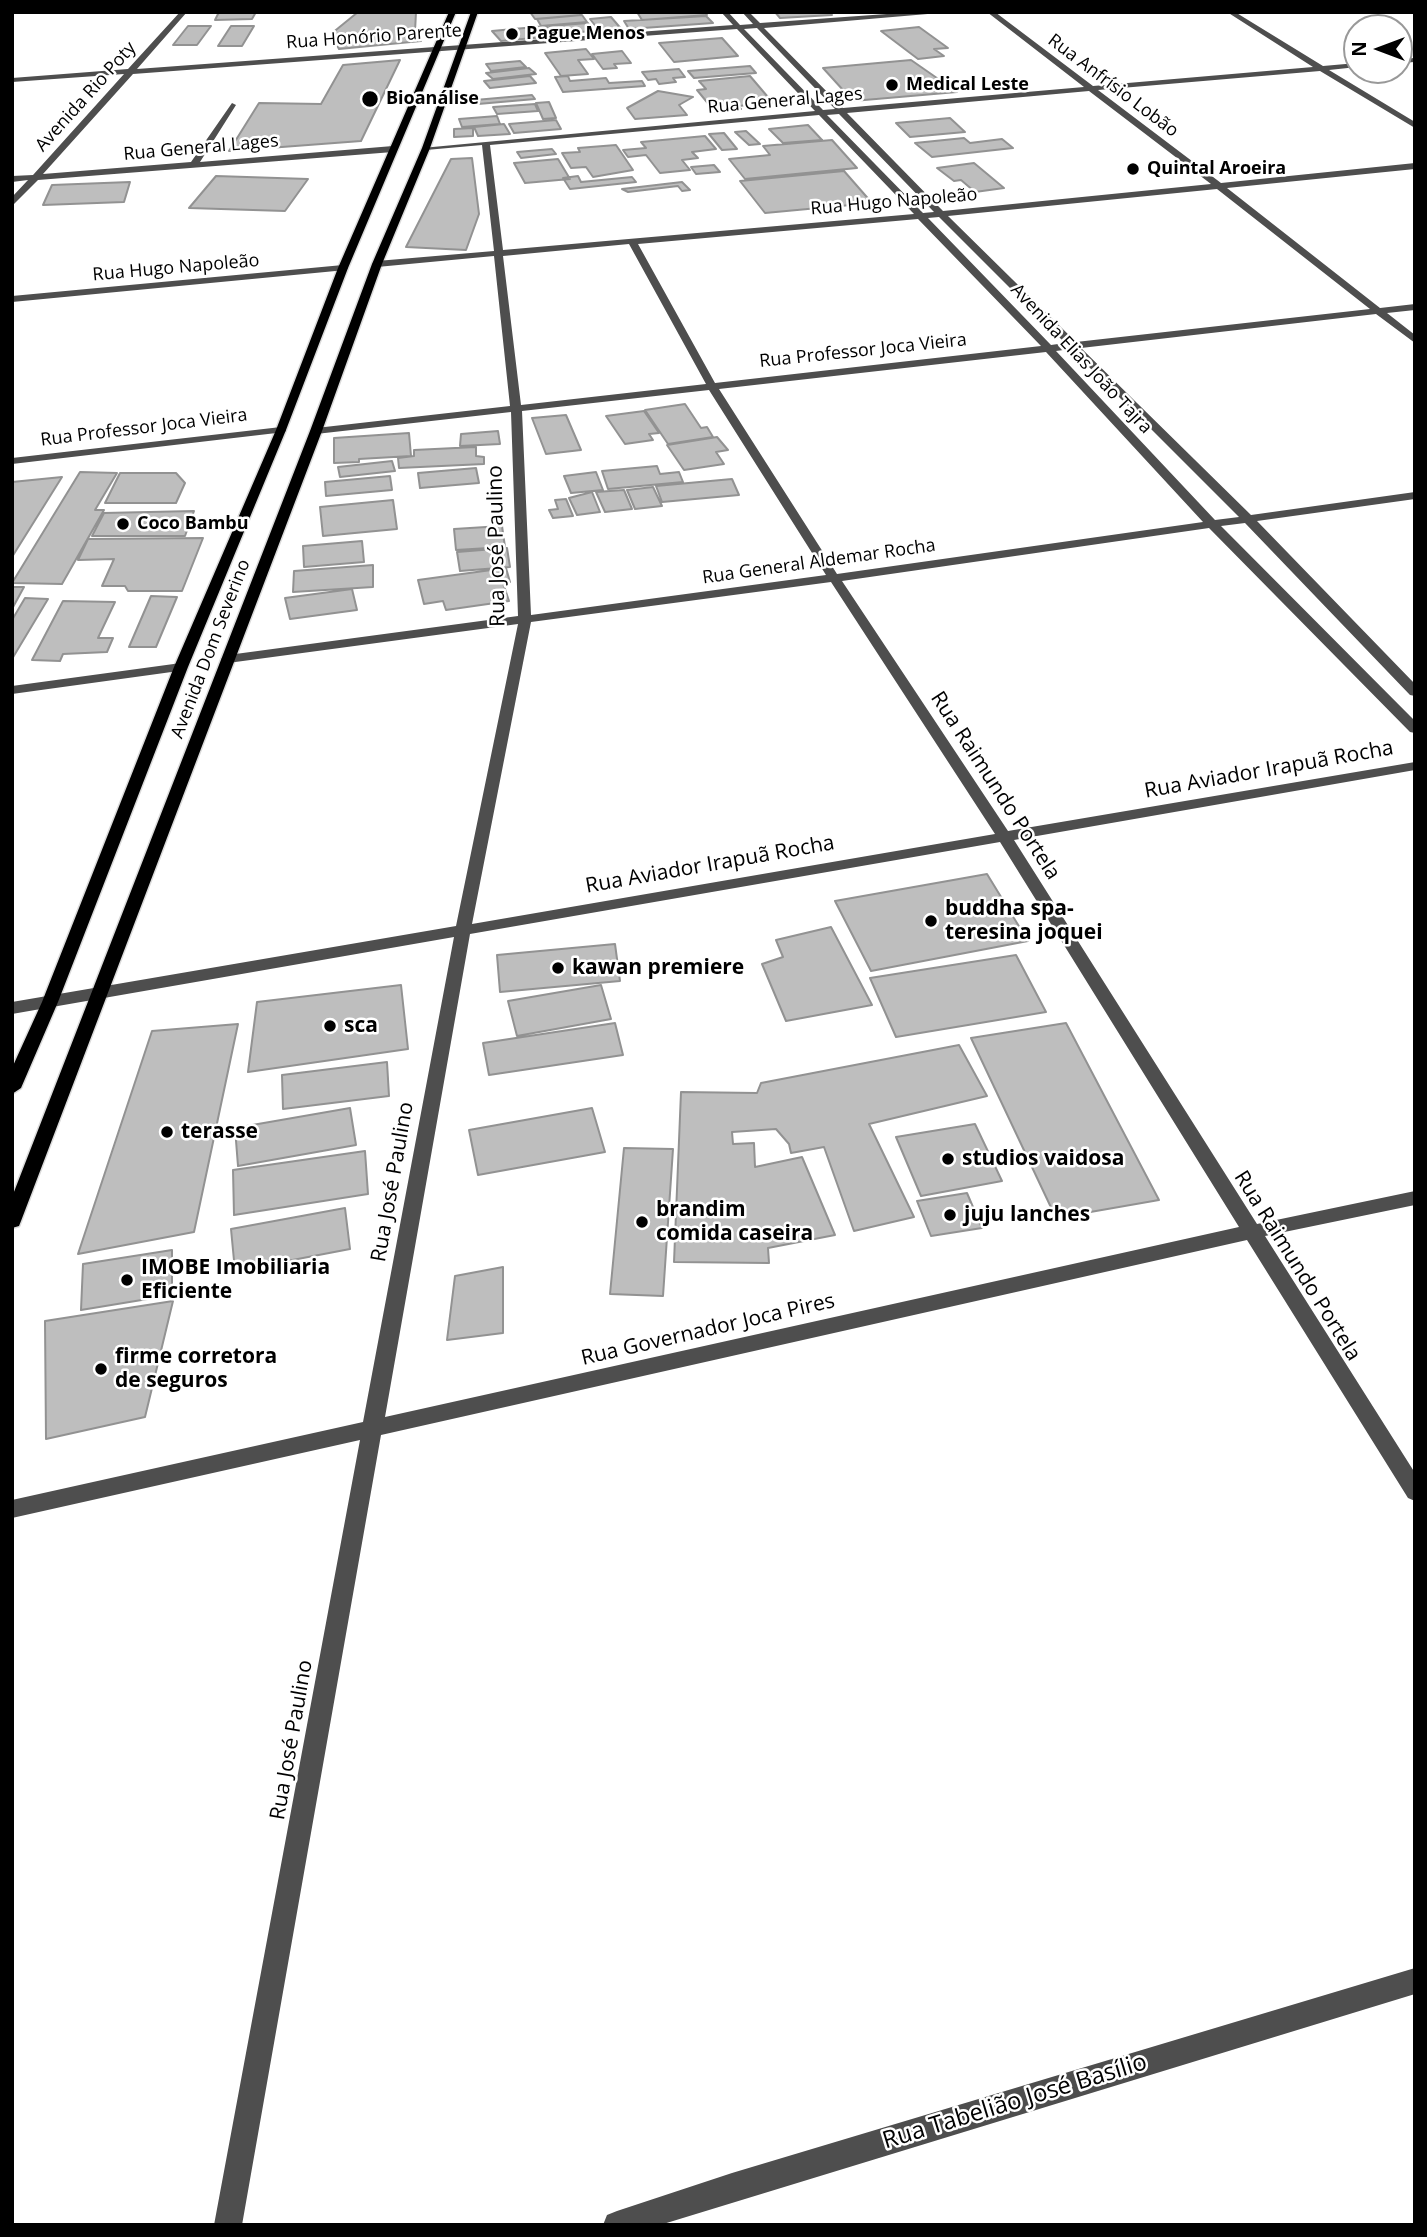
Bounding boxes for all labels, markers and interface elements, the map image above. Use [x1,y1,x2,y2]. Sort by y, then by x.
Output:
north arrow [1343,14,1413,84]
street label: Rua Honório Parente [285,20,463,54]
place label: Pague Menos [526,23,645,45]
marker: Pague Menos [504,26,520,42]
street label: Rua Anfrísio Lobão [1043,30,1183,142]
street label: Avenida Rio Poty [31,38,141,156]
text: N [1346,41,1372,57]
place label: Medical Leste [906,74,1029,96]
marker: Medical Leste [884,77,900,93]
street label: Rua General Lages [707,83,863,119]
place label: Bioanálise [386,88,479,110]
marker: Bioanálise [360,89,380,109]
street label: Rua General Lages [123,130,279,166]
place label: Quintal Aroeira [1147,158,1286,180]
marker: Quintal Aroeira [1125,161,1141,177]
street label: Rua Hugo Napoleão [810,184,978,220]
street label: Rua Hugo Napoleão [92,250,260,286]
street label: Avenida Elias João Tajra [1006,280,1156,438]
street label: Rua Professor Joca Vieira [758,329,968,373]
street label: Rua Professor Joca Vieira [39,405,249,451]
street label: Rua José Paulino [483,465,511,627]
place label: Coco Bambu [137,513,249,535]
marker: Coco Bambu [115,516,131,532]
street label: Rua General Aldemar Rocha [701,535,937,589]
street label: Avenida Dom Severino [167,557,255,741]
street label: Rua Raimundo Portela [925,687,1065,885]
street label: Rua Aviador Irapuã Rocha [1143,736,1395,804]
street label: Rua Aviador Irapuã Rocha [584,831,836,899]
place label: buddha spa- teresina joquei [945,896,1103,946]
marker: buddha spa- teresina joquei [923,913,939,929]
place label: kawan premiere [572,955,744,981]
marker: kawan premiere [550,960,566,976]
place label: sca [344,1013,378,1039]
marker: sca [322,1018,338,1034]
street label: Rua José Paulino [367,1100,419,1264]
place label: terasse [181,1119,258,1145]
marker: terasse [159,1124,175,1140]
place label: studios vaidosa [962,1146,1124,1172]
marker: studios vaidosa [940,1151,956,1167]
street label: Rua Raimundo Portela [1228,1166,1366,1366]
place label: brandim comida caseira [656,1197,813,1247]
place label: juju lanches [964,1202,1090,1228]
marker: juju lanches [942,1207,958,1223]
marker: brandim comida caseira [634,1214,650,1230]
place label: IMOBE Imobiliaria Eficiente [141,1255,330,1305]
marker: IMOBE Imobiliaria Eficiente [119,1272,135,1288]
street label: Rua Governador Joca Pires [579,1289,837,1371]
place label: firme corretora de seguros [115,1344,277,1394]
marker: firme corretora de seguros [93,1361,109,1377]
street label: Rua José Paulino [266,1658,318,1822]
street label: Rua Tabelião José Basílio [879,2048,1151,2156]

